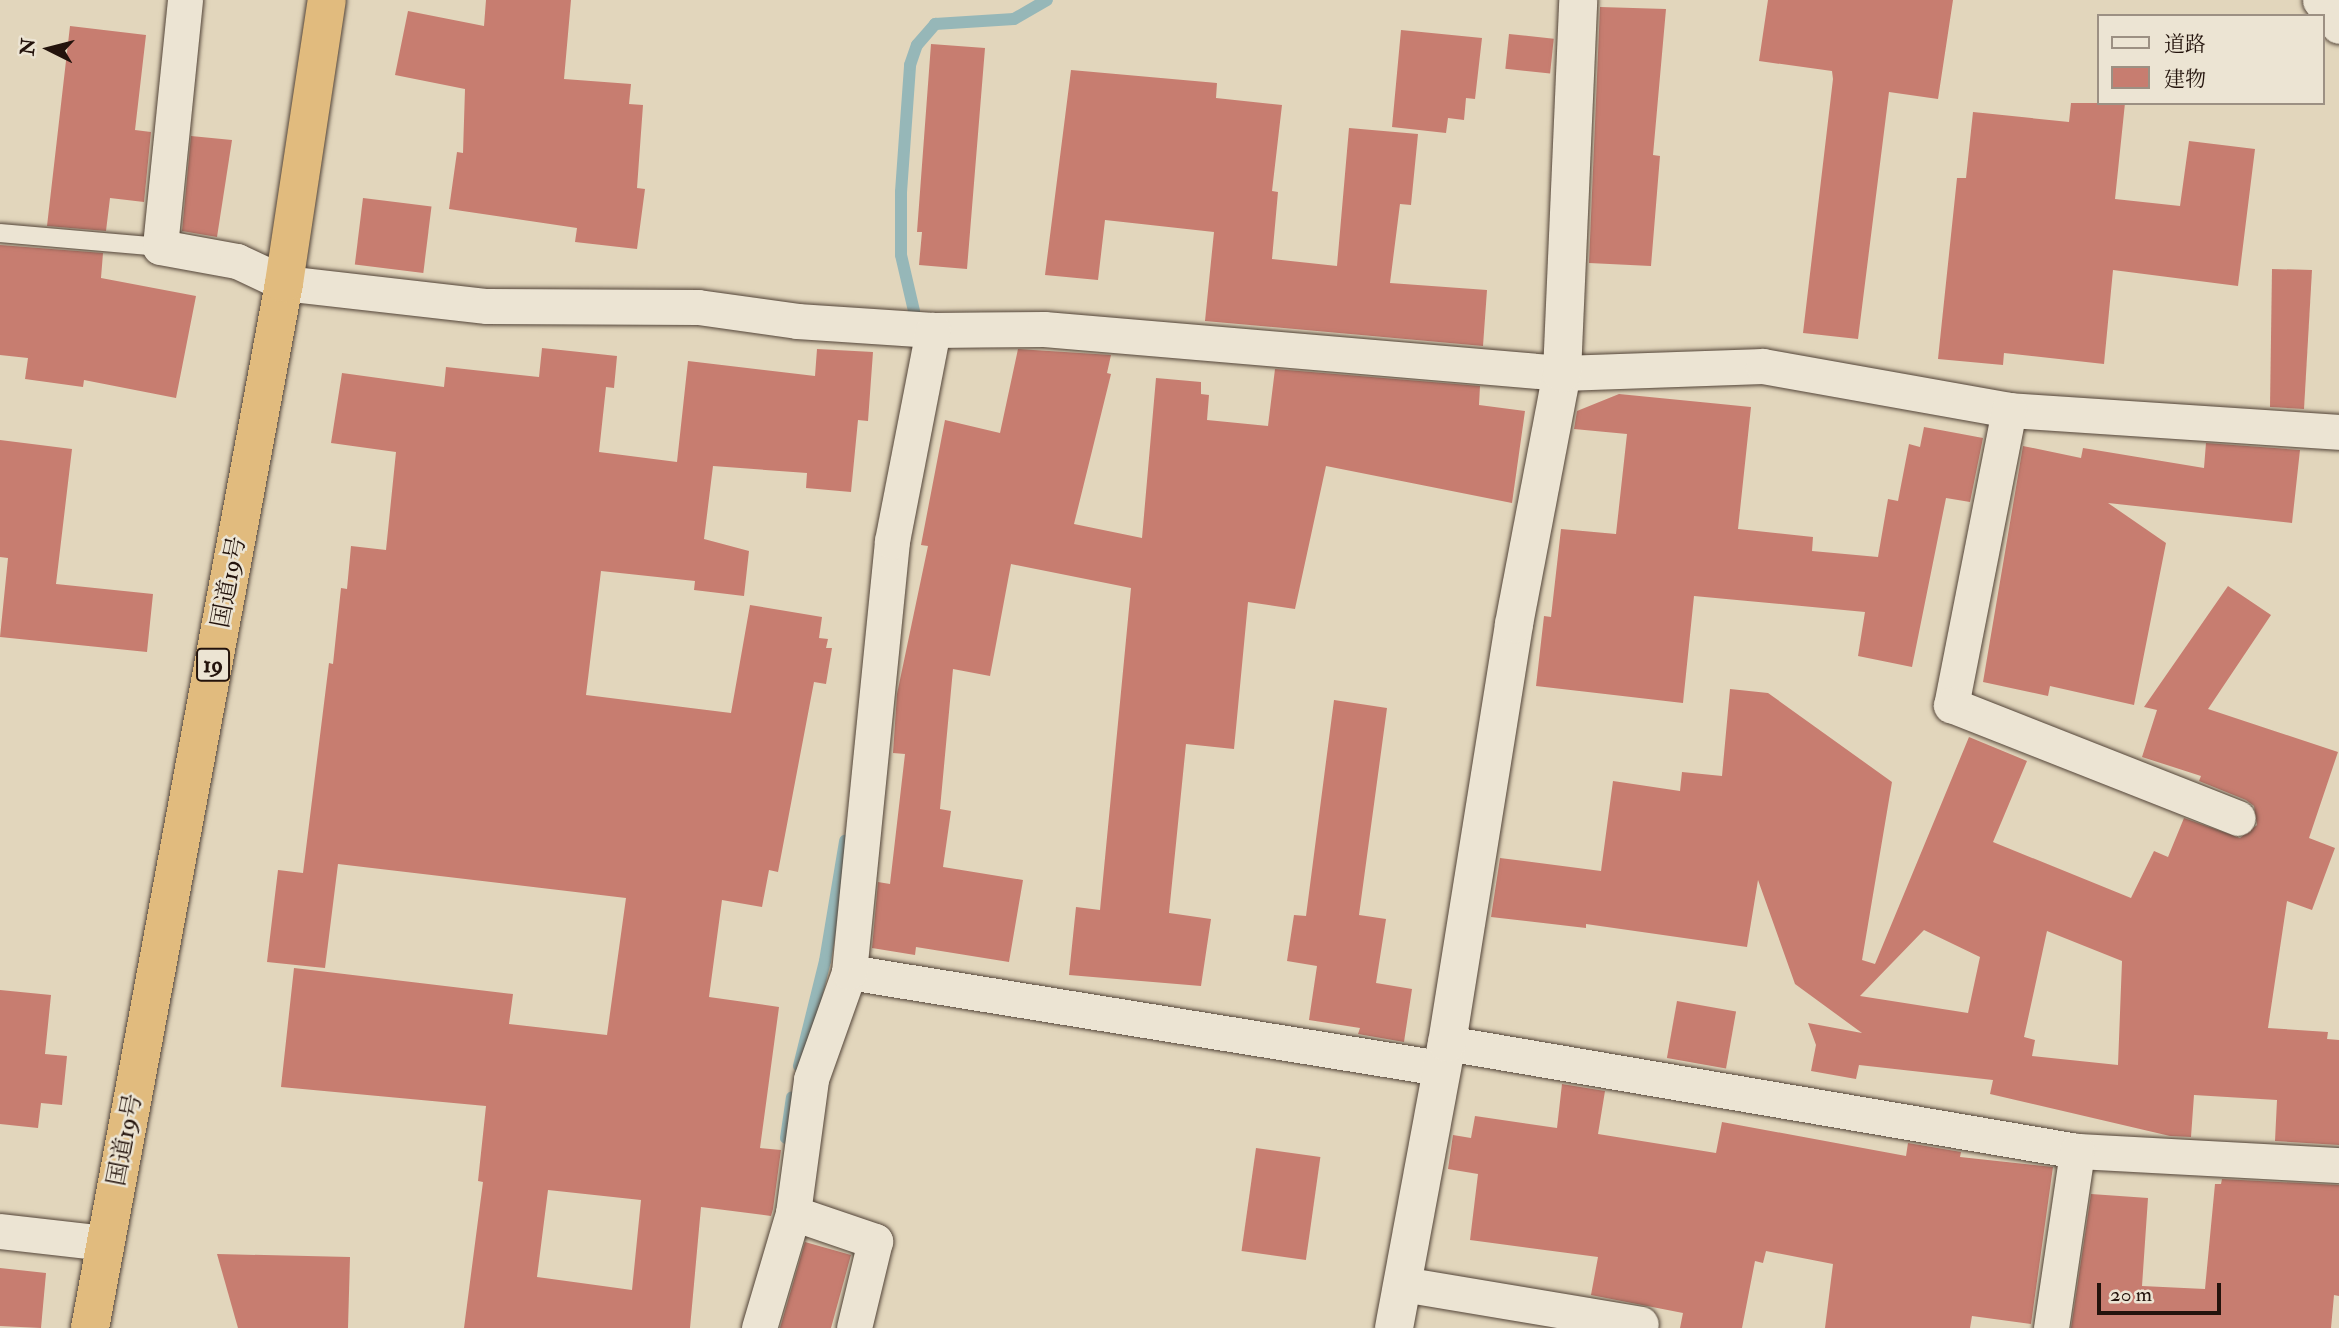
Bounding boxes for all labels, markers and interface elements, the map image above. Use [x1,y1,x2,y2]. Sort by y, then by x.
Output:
north arrow [14,14,84,84]
legend [2098,14,2325,105]
text: 道路 [2164,31,2206,58]
text: N [15,37,41,57]
text: 建物 [2164,66,2206,93]
street label: 国道19号 [206,534,252,630]
road number: 19 [196,646,230,684]
street label: 国道19号 [102,1092,148,1188]
scale bar [2101,1268,2225,1312]
text: 20 m [2110,1281,2152,1308]

